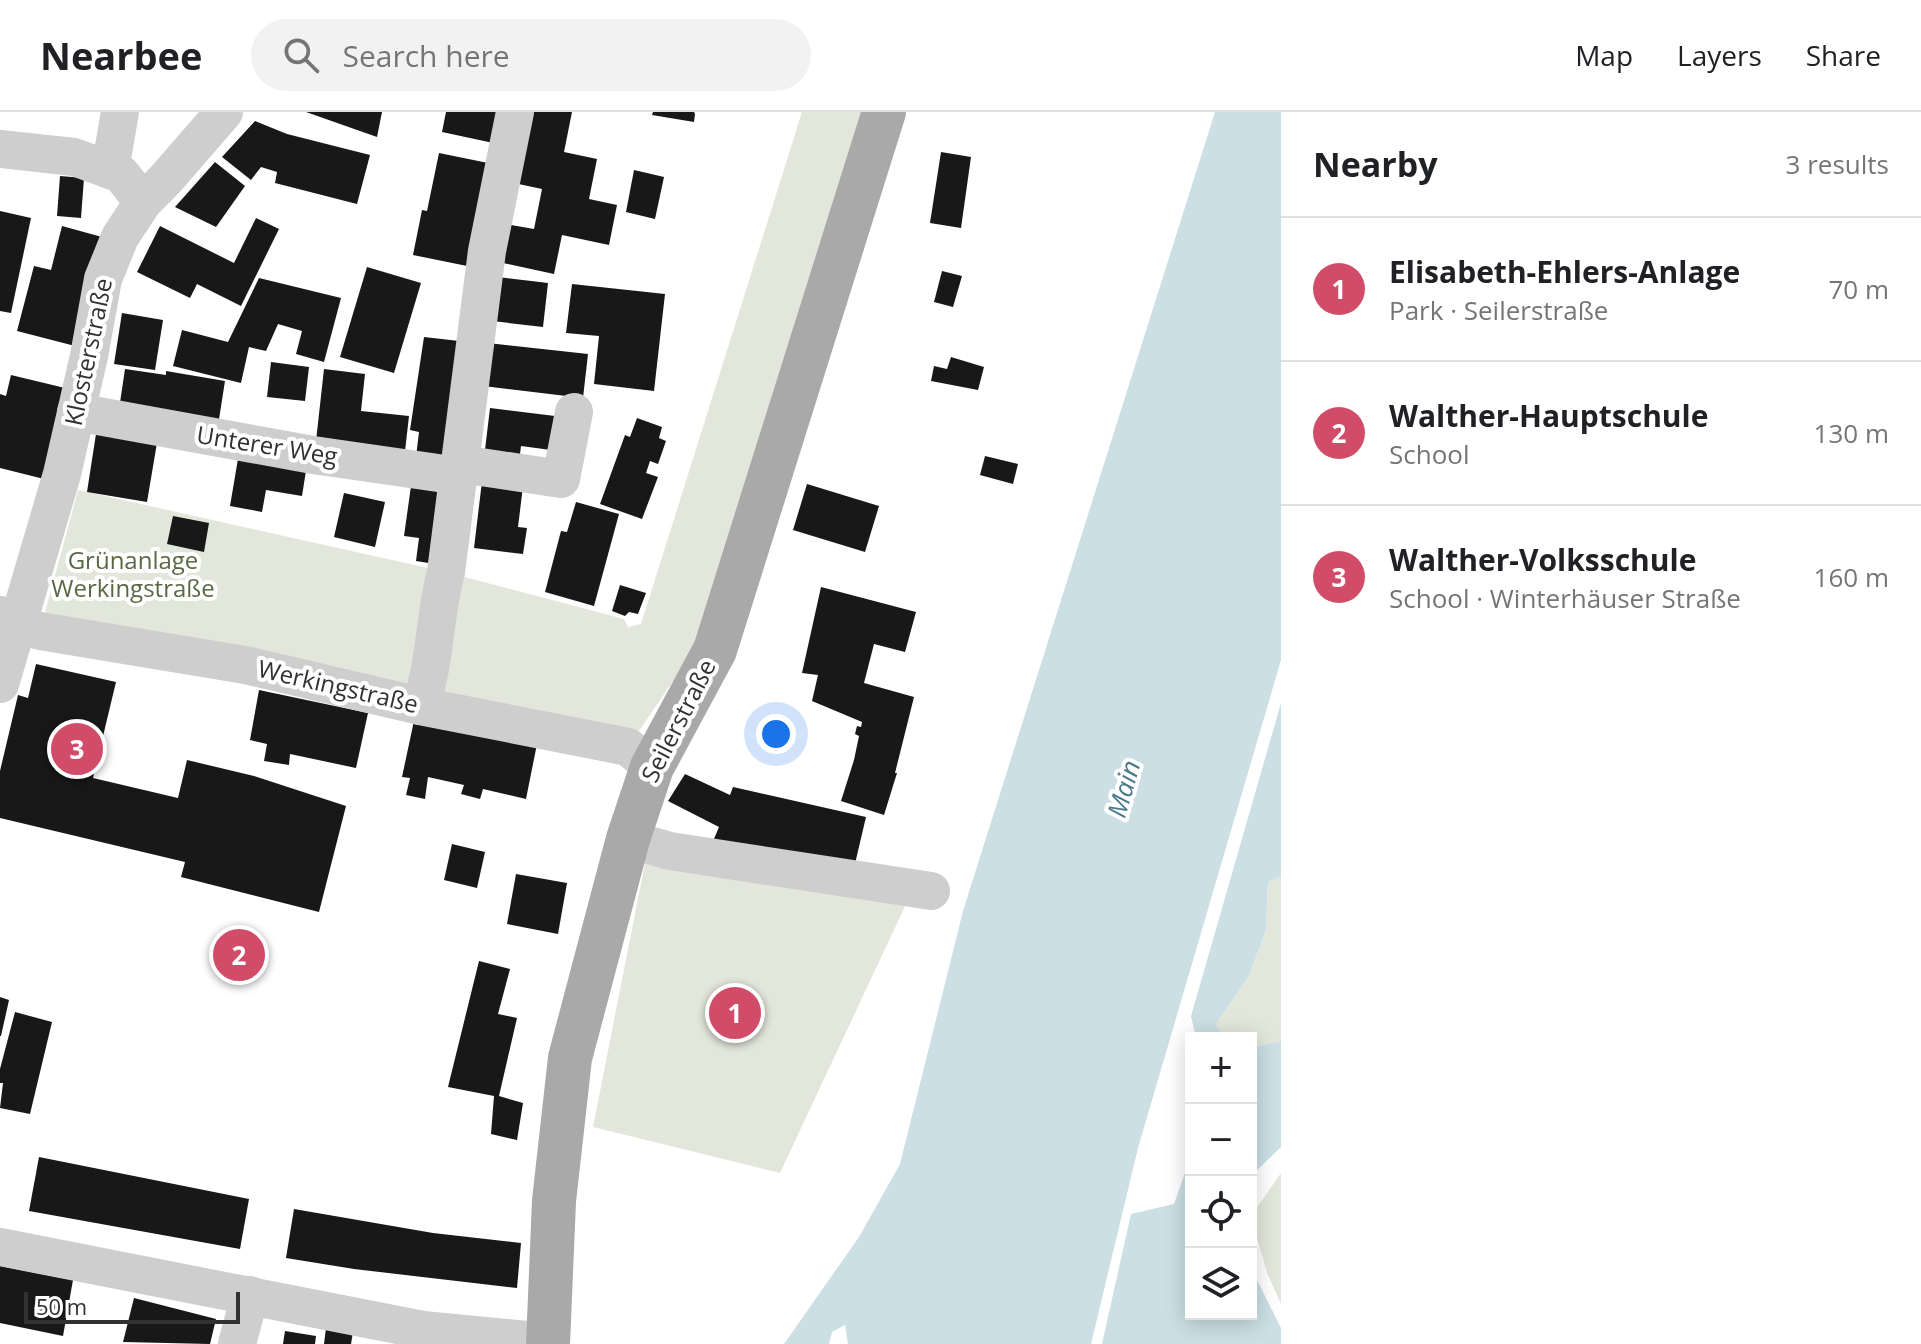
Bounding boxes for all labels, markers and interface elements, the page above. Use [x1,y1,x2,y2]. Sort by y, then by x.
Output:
search box [251,19,811,91]
text: Nearbee [40,29,203,81]
icon: search [279,33,323,77]
text: Search here [343,35,510,76]
text: Map [1575,36,1633,74]
text: Layers [1677,36,1762,74]
text: Share [1806,36,1881,74]
text: Nearby [1313,141,1438,187]
text: 3 results [1786,146,1889,182]
text: Elisabeth-Ehlers-Anlage [1389,251,1740,292]
text: 1 [1332,271,1346,307]
text: 70 m [1828,271,1889,307]
street label: Klosterstraße [56,275,119,428]
text: Park · Seilerstraße [1389,292,1608,328]
text: Walther-Hauptschule [1389,395,1708,436]
text: 2 [1332,415,1346,451]
text: 130 m [1814,415,1889,451]
street label: Unterer Weg [194,417,340,472]
text: School [1389,436,1470,472]
text: Walther-Volksschule [1389,539,1696,580]
park label: Grünanlage Werkingstraße [51,543,215,604]
text: 3 [1332,559,1346,595]
text: 160 m [1814,559,1889,595]
text: School · Winterhäuser Straße [1389,580,1741,616]
street label: Werkingstraße [255,651,422,720]
street label: Seilerstraße [633,653,723,787]
your location [756,714,796,754]
pin: 3 [51,719,103,779]
water label: Main [1098,756,1148,822]
pin: 2 [213,925,265,985]
pin: 1 [709,983,761,1043]
map controls [1185,1032,1257,1320]
button: + [1185,1032,1257,1104]
button: − [1185,1104,1257,1176]
button: locate [1185,1176,1257,1248]
button: layers [1185,1248,1257,1320]
scale bar [24,1288,240,1324]
text: 50 m [36,1291,87,1321]

